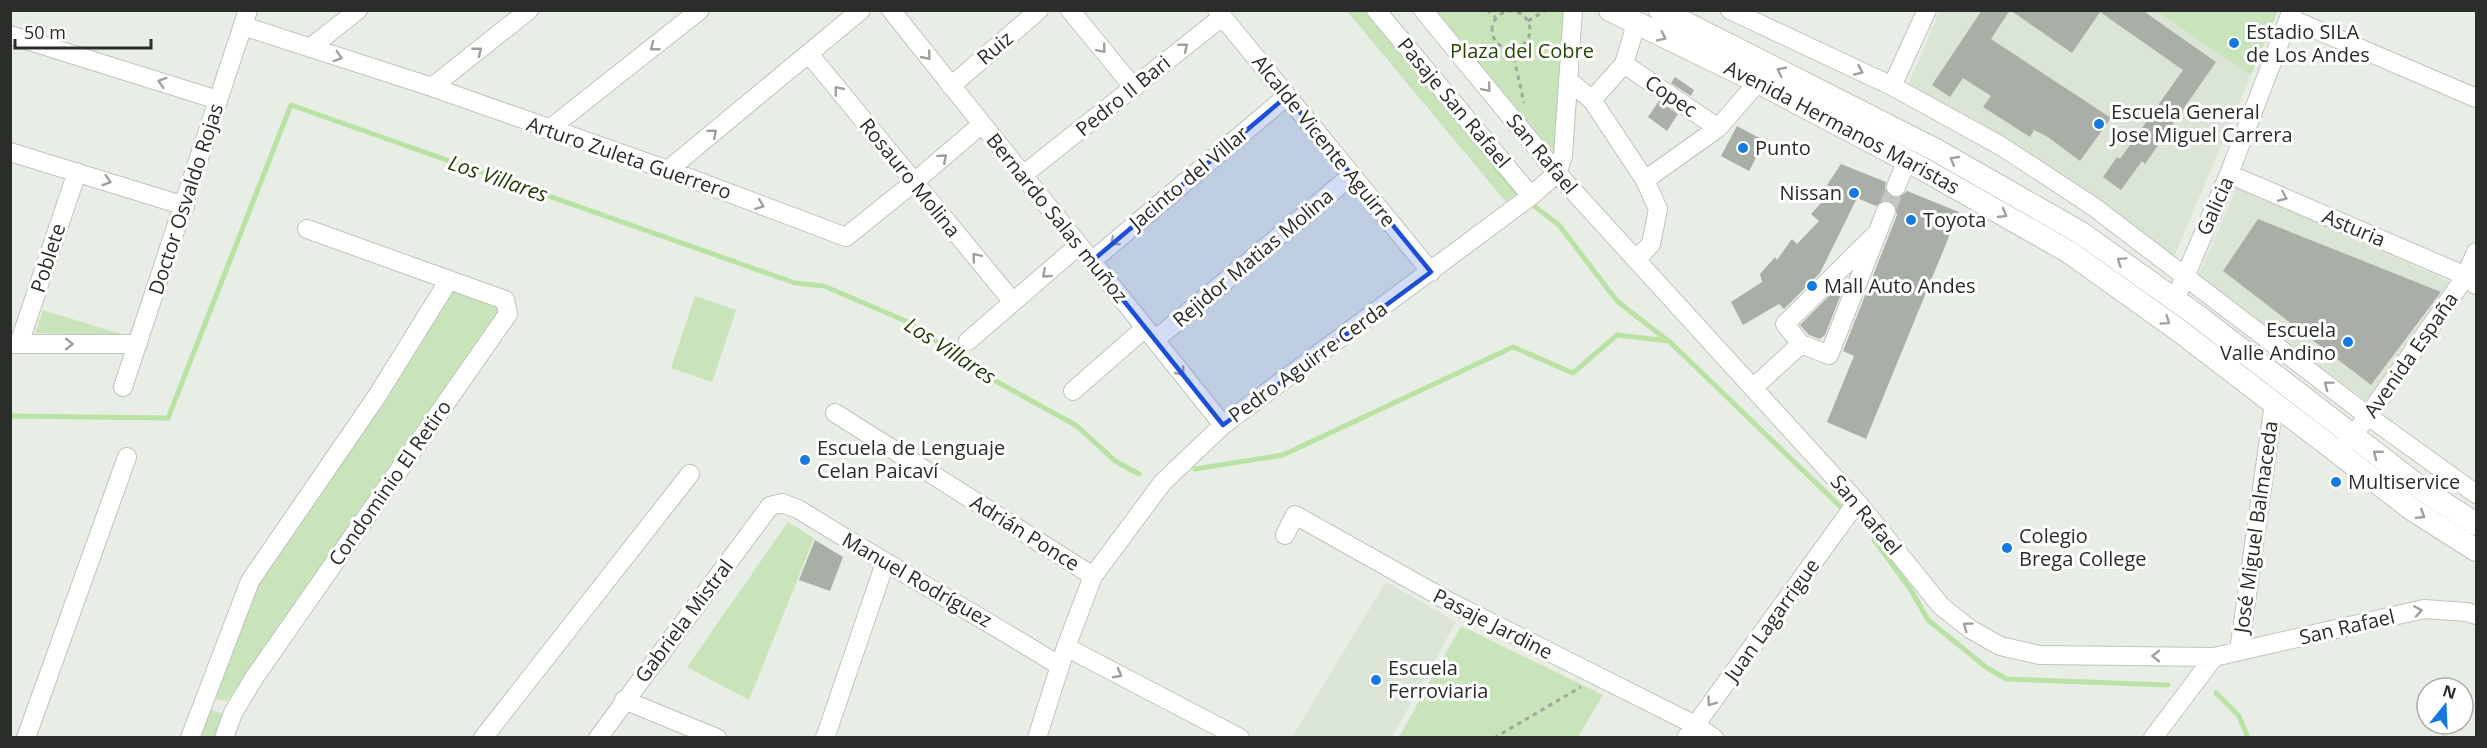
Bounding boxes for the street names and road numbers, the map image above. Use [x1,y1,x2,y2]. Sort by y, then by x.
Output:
street label: Ruiz [971,25,1018,71]
street label: Pasaje San Rafael [1392,32,1517,174]
street label: Pedro II Bari [1070,49,1176,142]
street label: Alcalde Vicente Aguirre [1247,49,1402,232]
street label: Avenida Hermanos Maristas [1720,54,1965,200]
street label: Copec [1640,68,1703,123]
street label: Doctor Osvaldo Rojas [142,100,229,298]
street label: San Rafael [1501,108,1584,200]
street label: Arturo Zuleta Guerrero [523,110,735,205]
street label: Rosauro Molina [854,112,967,243]
street label: Jacinto del Villar [1122,120,1254,237]
street label: Bernardo Salas muñoz [981,127,1134,308]
street label: Galicia [2190,172,2239,239]
street label: Rejidor Matias Molina [1167,182,1339,333]
street label: Asturia [2319,202,2390,253]
street label: Poblete [24,220,71,296]
street label: Avenida España [2357,287,2464,423]
street label: Pedro Aguirre Cerda [1223,295,1392,428]
street label: Condominio El Retiro [322,394,457,571]
street label: José Miguel Balmaceda [2227,419,2284,637]
street label: San Rafael [1825,469,1908,561]
street label: Adrián Ponce [966,488,1085,577]
street label: Manuel Rodríguez [837,526,997,633]
street label: Juan Lagarrigue [1717,553,1825,688]
street label: Gabriela Mistral [628,554,739,688]
street label: Pasaje Jardine [1429,582,1558,665]
street label: San Rafael [2297,602,2397,651]

